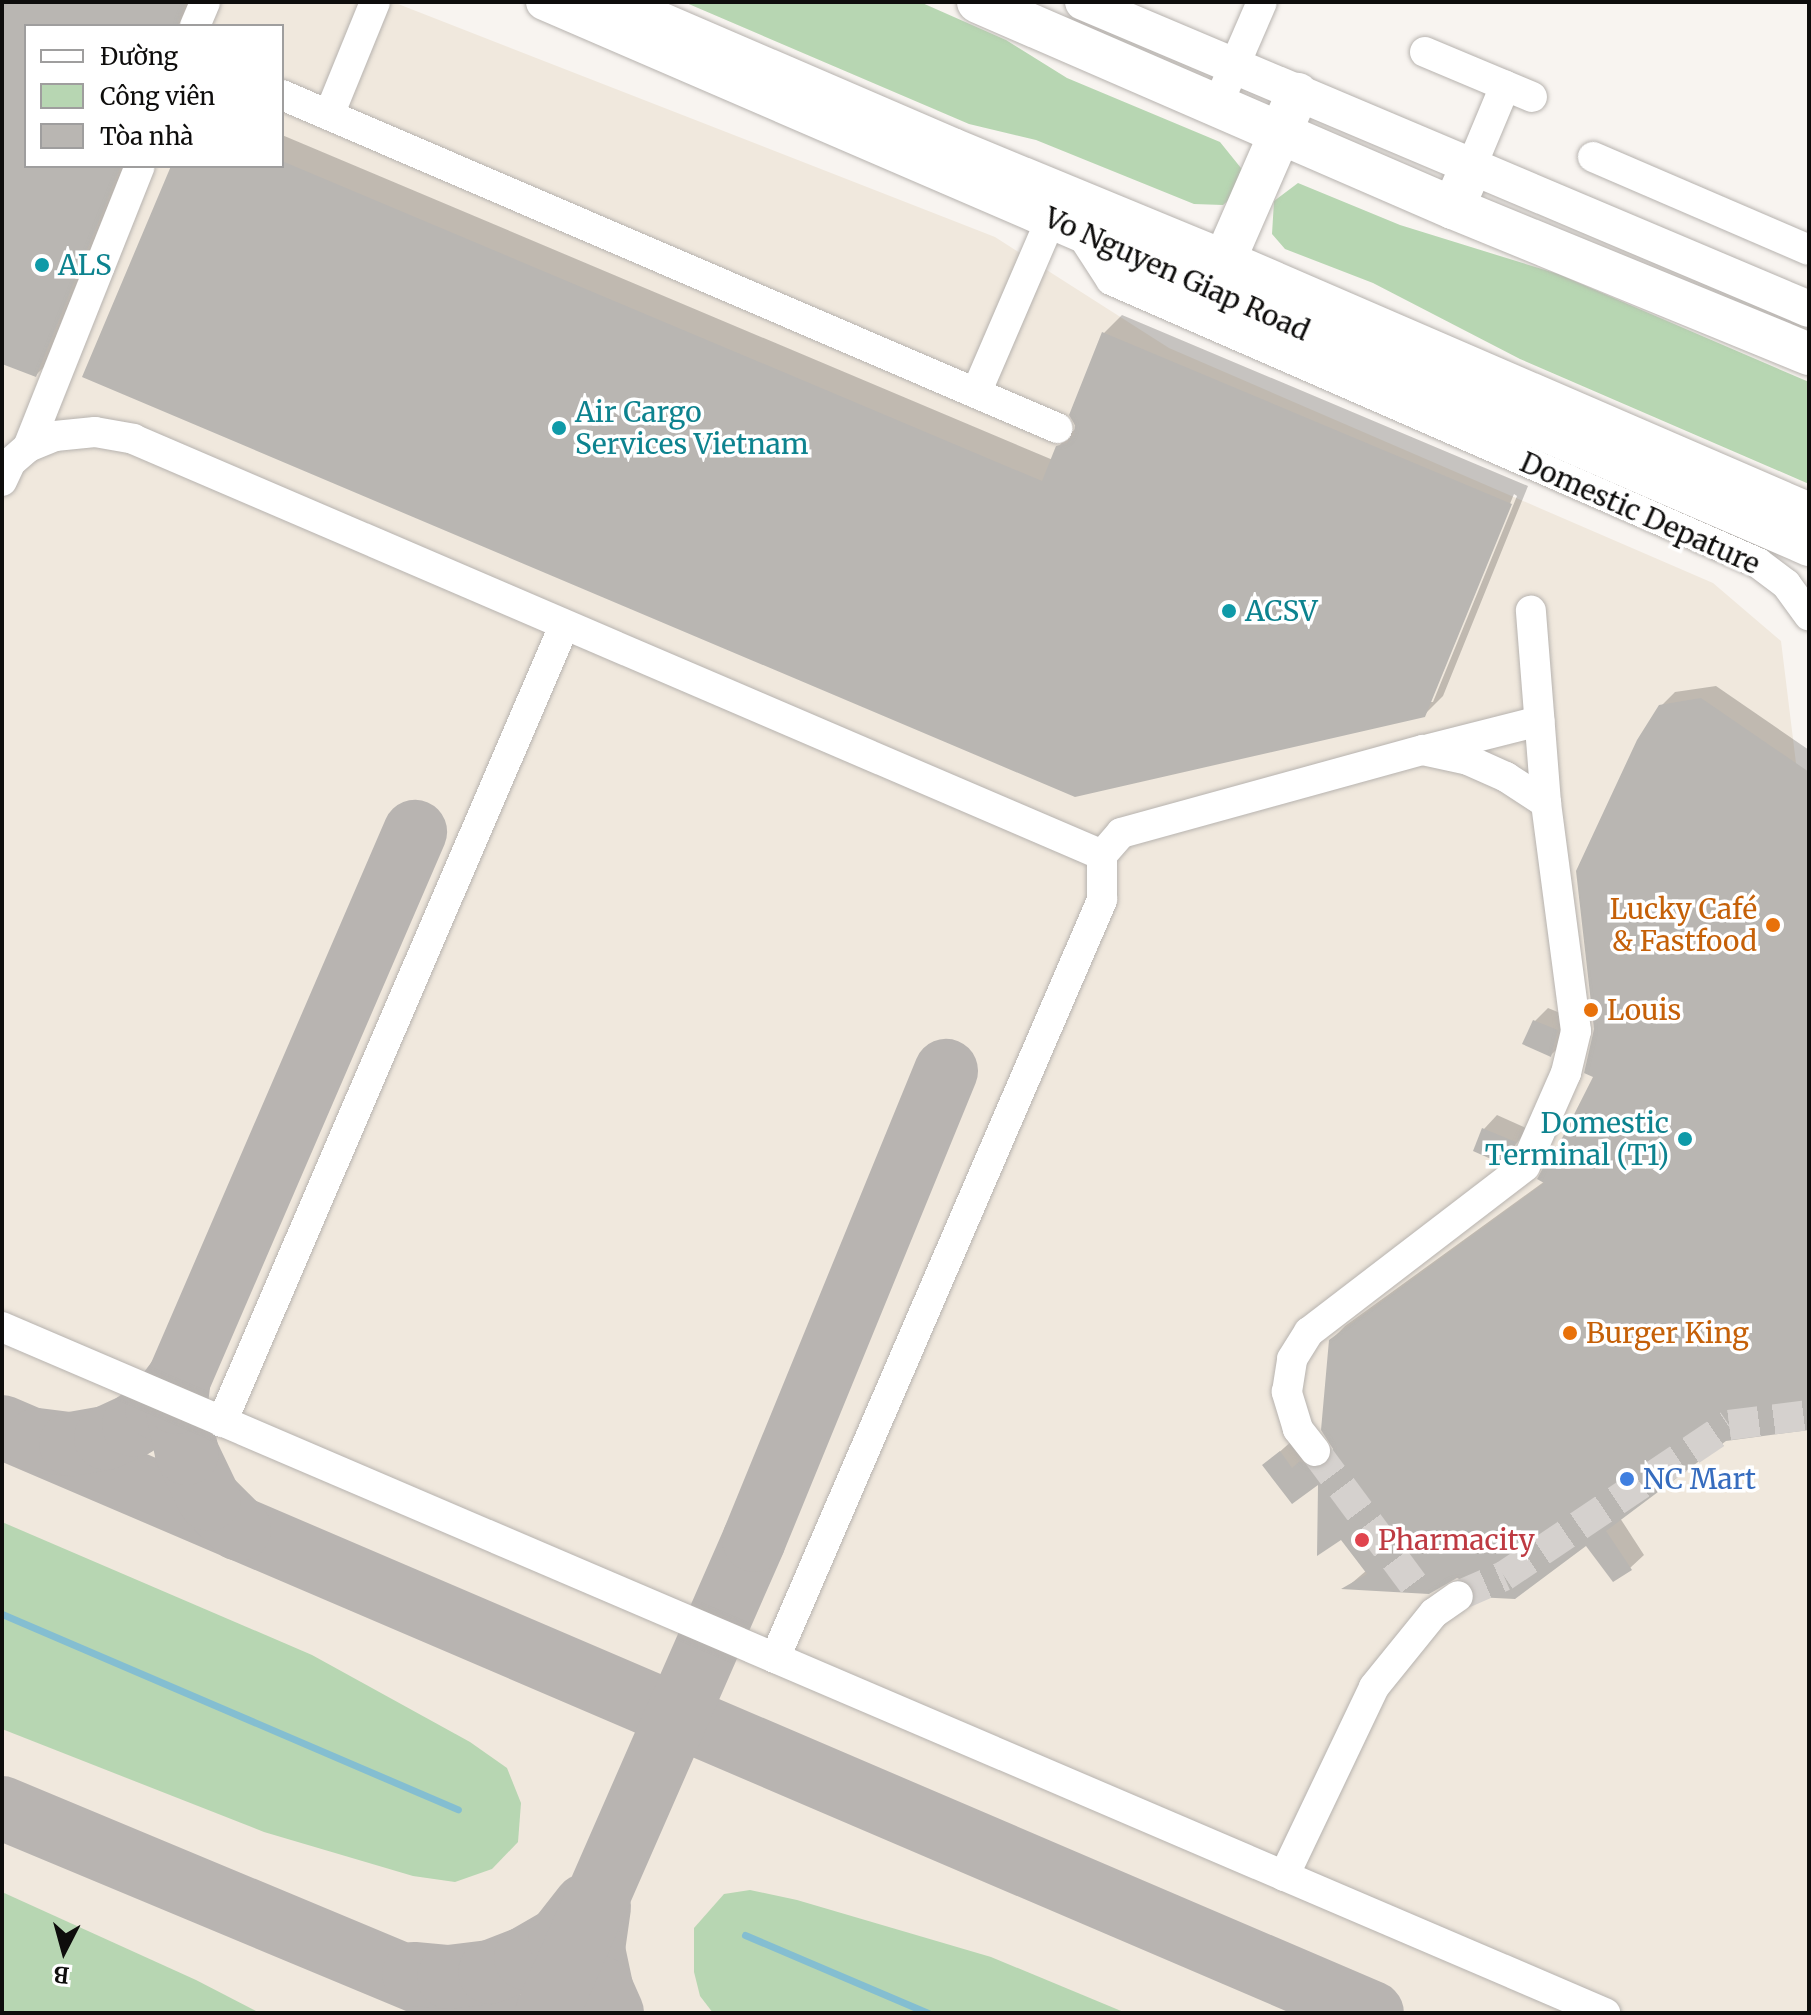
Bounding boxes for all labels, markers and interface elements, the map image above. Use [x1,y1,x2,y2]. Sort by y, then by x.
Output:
legend [24,24,284,168]
text: Đường [100,41,178,72]
text: Công viên [100,81,215,112]
text: Tòa nhà [100,121,193,152]
street label: Vo Nguyen Giap Road [1039,200,1315,348]
place label: ALS [58,248,112,282]
marker: ALS [33,256,51,274]
place label: Air Cargo Services Vietnam [575,395,809,461]
marker: Air Cargo Services Vietnam [550,419,568,437]
street label: Domestic Depature [1515,445,1765,581]
place label: ACSV [1245,594,1318,628]
marker: ACSV [1220,602,1238,620]
place label: Lucky Café & Fastfood [1610,892,1757,958]
marker: Lucky Café & Fastfood [1764,916,1782,934]
place label: Louis [1607,993,1681,1027]
marker: Louis [1582,1001,1600,1019]
place label: Domestic Terminal (T1) [1485,1106,1669,1172]
marker: Domestic Terminal (T1) [1676,1130,1694,1148]
place label: Burger King [1586,1316,1749,1350]
marker: Burger King [1561,1324,1579,1342]
place label: NC Mart [1643,1462,1756,1496]
marker: NC Mart [1618,1470,1636,1488]
place label: Pharmacity [1378,1523,1535,1557]
marker: Pharmacity [1353,1531,1371,1549]
north arrow [24,1911,104,1991]
text: B [52,1960,71,1990]

